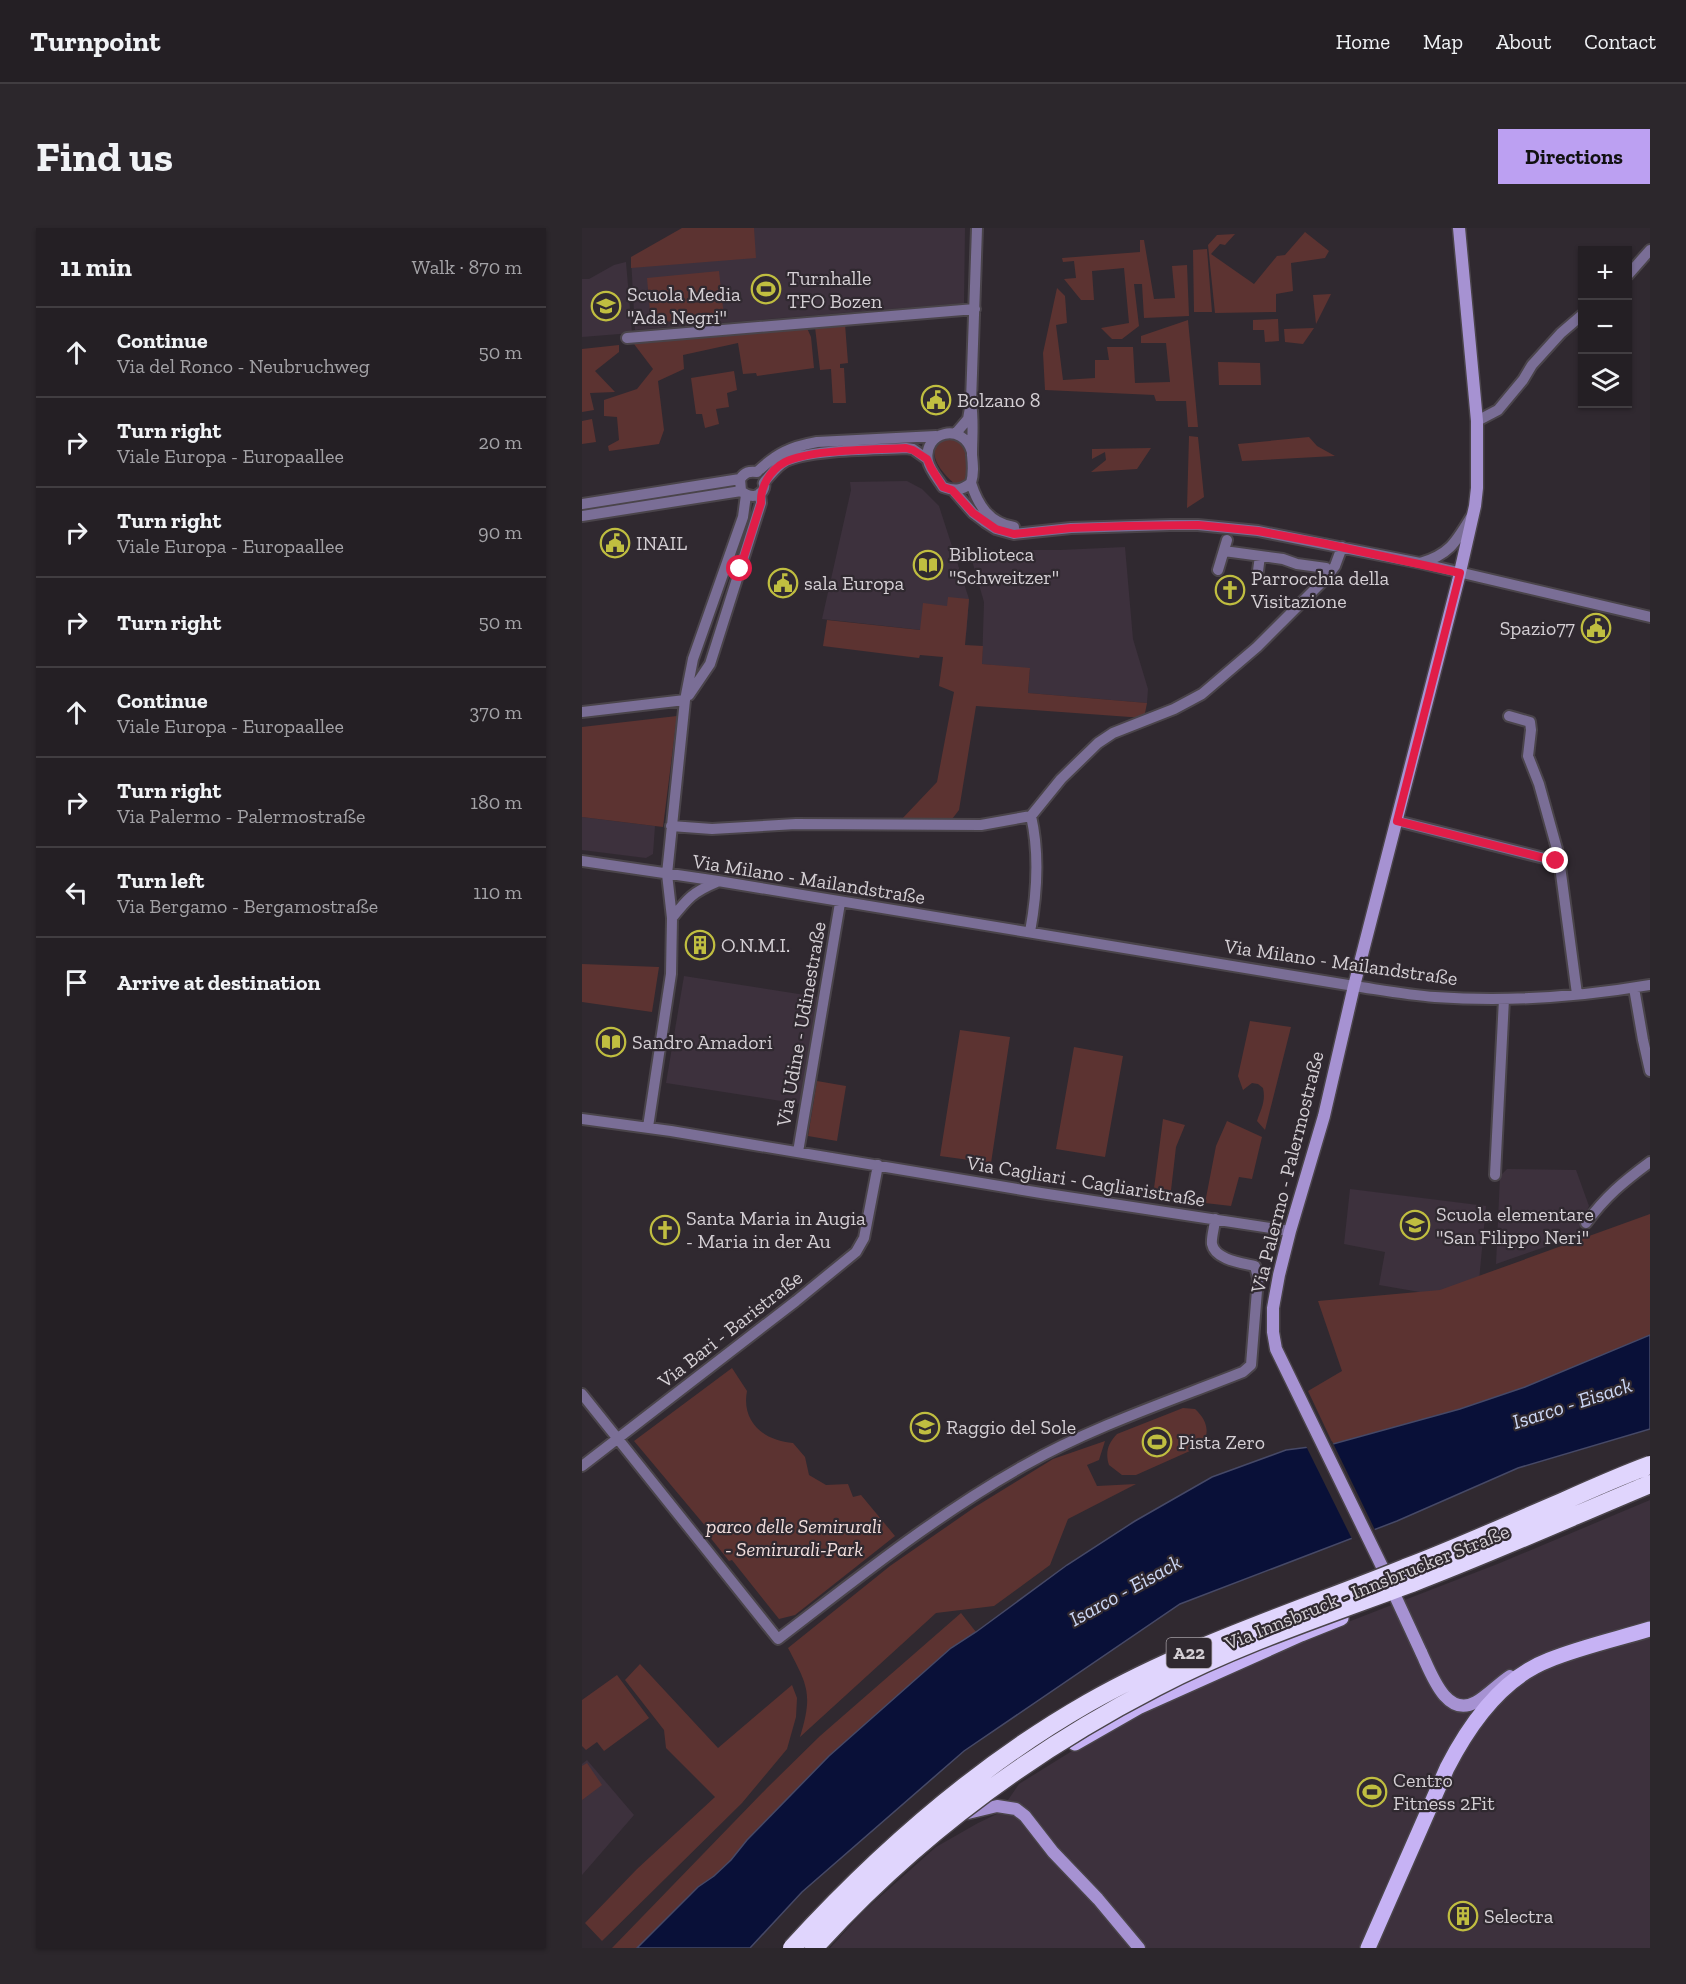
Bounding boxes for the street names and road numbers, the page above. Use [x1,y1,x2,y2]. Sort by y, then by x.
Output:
street label: Via Milano - Mailandstraße [690,849,927,909]
street label: Via Udine - Udinestraße [771,920,831,1129]
street label: Via Milano - Mailandstraße [1222,934,1459,990]
street label: Via Palermo - Palermostraße [1245,1049,1329,1296]
street label: Via Cagliari - Cagliaristraße [964,1150,1207,1212]
street label: Via Bari - Baristraße [652,1265,807,1393]
street label: Via Innsbruck - Innsbrucker Straße [1220,1519,1513,1656]
road number: A22 [1166,1638,1212,1668]

